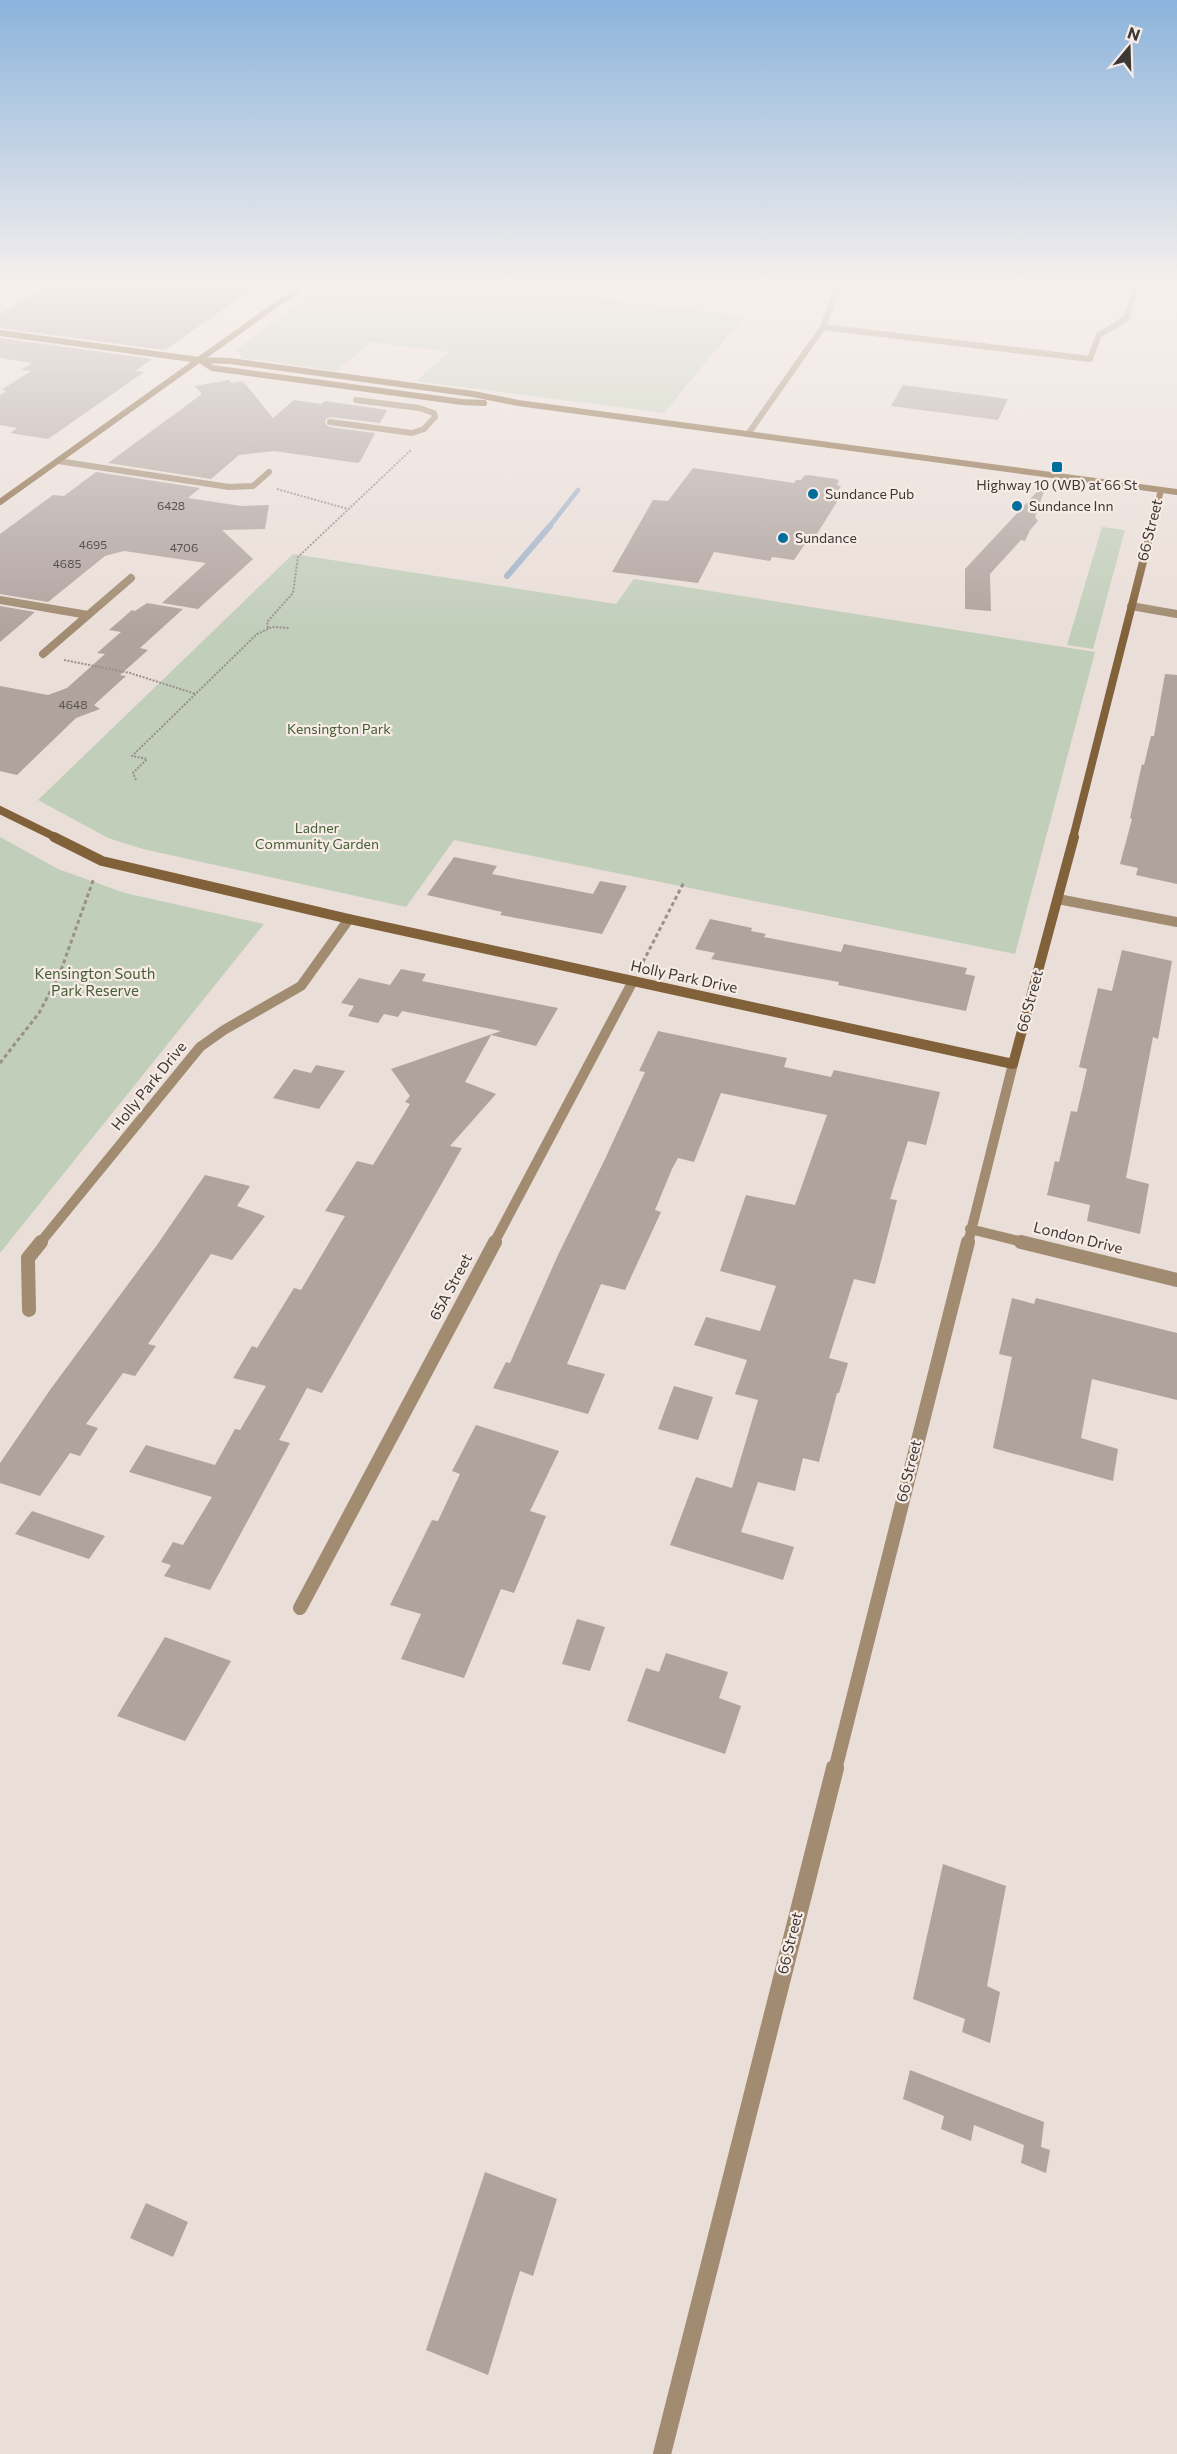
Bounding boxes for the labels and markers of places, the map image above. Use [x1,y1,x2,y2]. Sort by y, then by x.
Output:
marker: Highway 10 (WB) at 66 St [1050,460,1064,474]
place label: Highway 10 (WB) at 66 St [976,476,1138,493]
place label: Sundance Pub [825,485,914,502]
marker: Sundance Pub [806,487,820,501]
place label: Sundance Inn [1029,497,1113,514]
marker: Sundance Inn [1010,499,1024,513]
place label: Sundance [795,529,857,546]
marker: Sundance [776,531,790,545]

